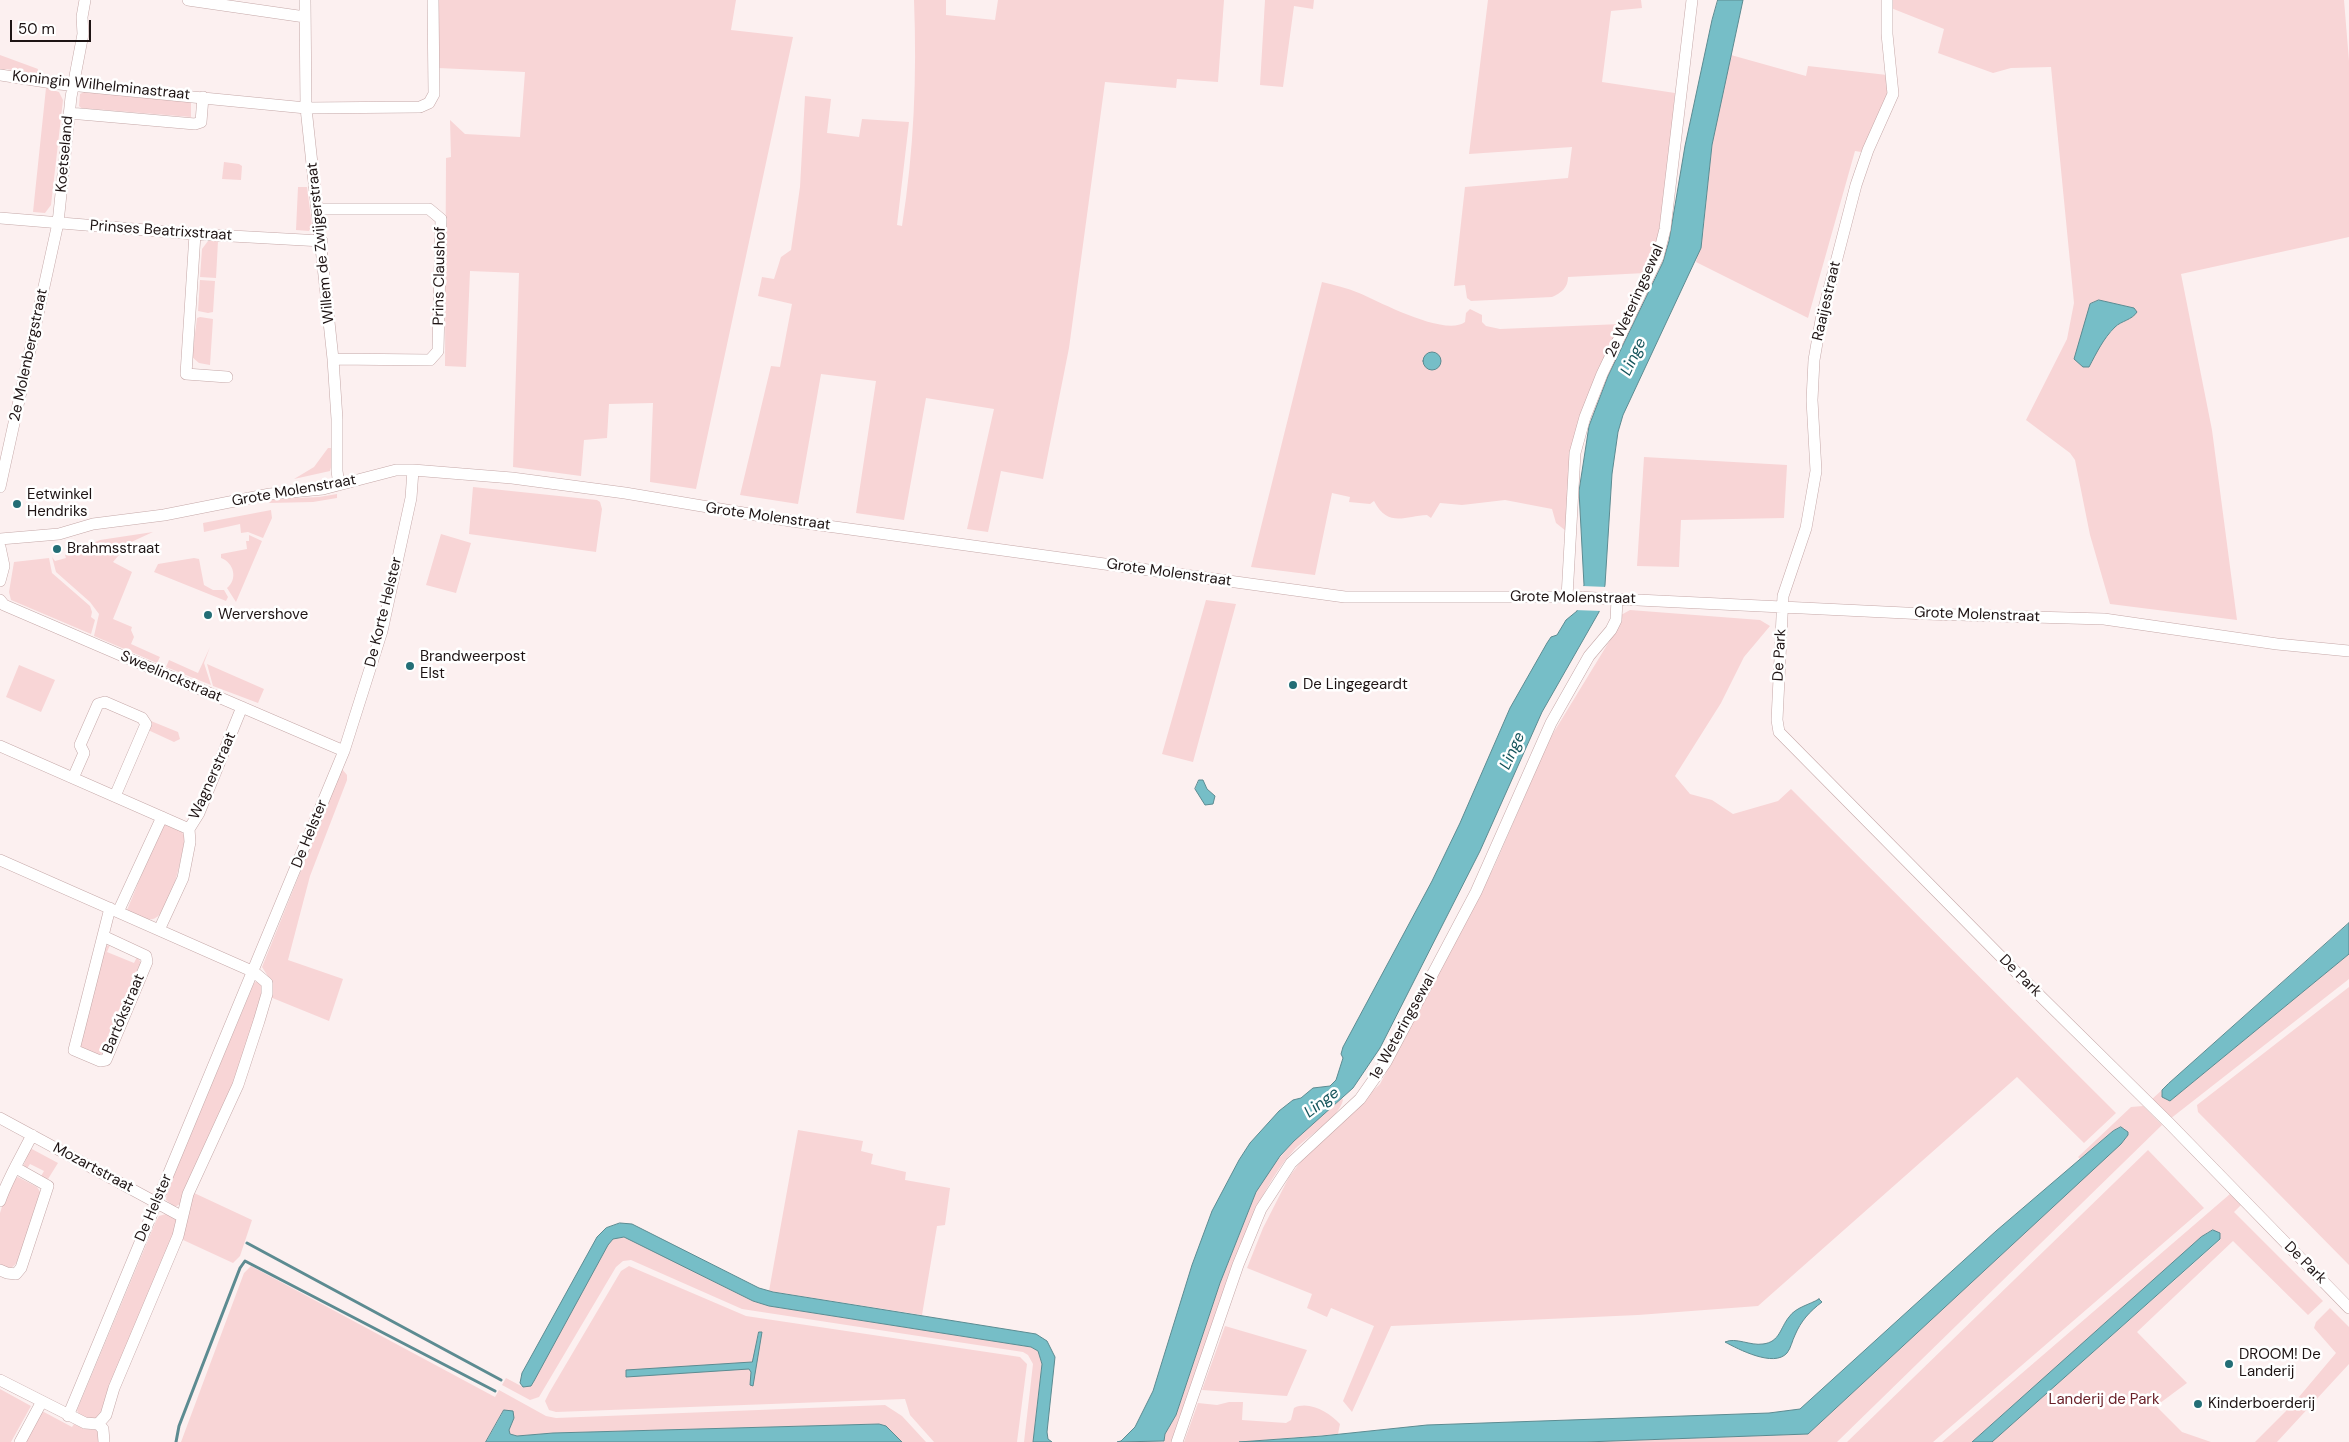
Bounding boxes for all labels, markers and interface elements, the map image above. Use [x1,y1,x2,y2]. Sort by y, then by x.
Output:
scale bar [12,10,94,42]
text: 50 m [18,19,55,39]
street label: Koningin Wilhelminastraat [11,68,191,104]
street label: Koetseland [53,115,77,193]
street label: Willem de Zwijgerstraat [304,161,338,325]
street label: Prinses Beatrixstraat [89,217,233,245]
street label: Prins Claushof [430,226,450,326]
street label: 2e Weteringsewal [1602,242,1668,360]
street label: Raaijestraat [1809,259,1845,343]
street label: 2e Molenbergstraat [6,287,52,423]
water label: Linge [1617,335,1651,379]
street label: Grote Molenstraat [230,471,358,511]
place label: Eetwinkel Hendriks [27,486,92,521]
marker: Eetwinkel Hendriks [11,498,23,510]
street label: Grote Molenstraat [704,499,832,535]
place label: Brahmsstraat [67,540,160,558]
marker: Brahmsstraat [51,543,63,555]
street label: De Korte Helster [362,555,406,669]
street label: Grote Molenstraat [1105,555,1233,591]
street label: Grote Molenstraat [1510,588,1636,608]
street label: Grote Molenstraat [1914,604,2040,626]
place label: Wervershove [218,606,308,624]
marker: Wervershove [202,609,214,621]
street label: De Park [1770,628,1790,682]
street label: Sweelinckstraat [117,647,225,707]
place label: Brandweerpost Elst [420,648,526,683]
marker: Brandweerpost Elst [404,660,416,672]
place label: De Lingegeardt [1303,676,1408,694]
marker: De Lingegeardt [1287,679,1299,691]
water label: Linge [1496,729,1530,773]
street label: Wagnerstraat [186,730,240,822]
street label: De Helster [288,797,332,871]
street label: De Park [1995,951,2045,1001]
street label: Bartókstraat [99,971,149,1057]
street label: 1e Weteringsewal [1367,971,1439,1083]
water label: Linge [1301,1084,1343,1122]
street label: Mozartstraat [50,1139,136,1197]
street label: De Helster [132,1171,176,1245]
street label: De Park [2280,1238,2330,1288]
place label: DROOM! De Landerij [2239,1346,2321,1381]
marker: DROOM! De Landerij [2223,1358,2235,1370]
park label: Landerij de Park [2049,1391,2159,1409]
place label: Kinderboerderij [2208,1395,2315,1413]
marker: Kinderboerderij [2192,1398,2204,1410]

